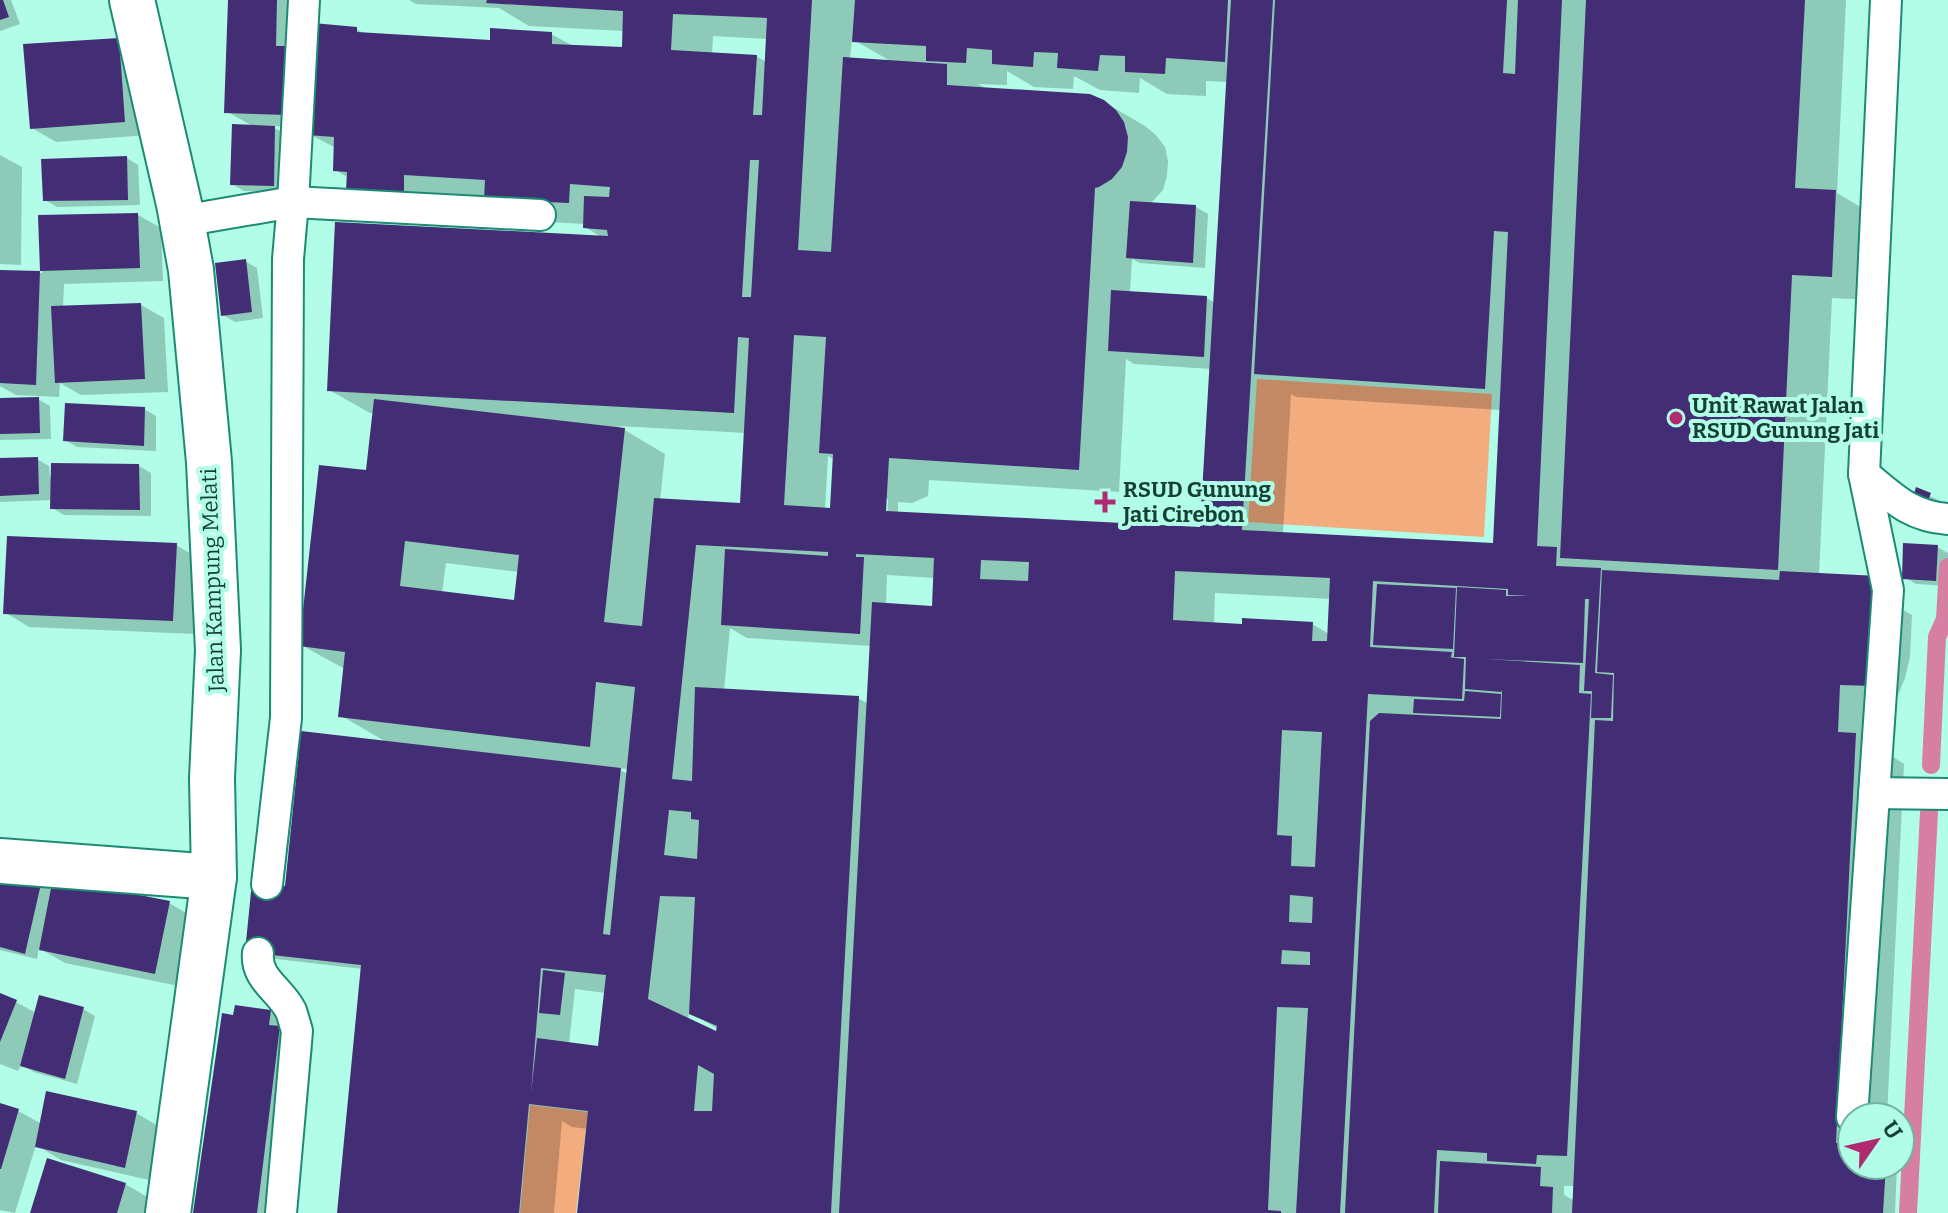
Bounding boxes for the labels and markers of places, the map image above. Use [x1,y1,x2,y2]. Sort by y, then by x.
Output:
place label: Unit Rawat Jalan RSUD Gunung Jati [1692,392,1879,444]
marker: Unit Rawat Jalan RSUD Gunung Jati [1667,409,1685,427]
place label: RSUD Gunung Jati Cirebon [1122,476,1271,528]
marker: RSUD Gunung Jati Cirebon [1094,491,1116,513]

